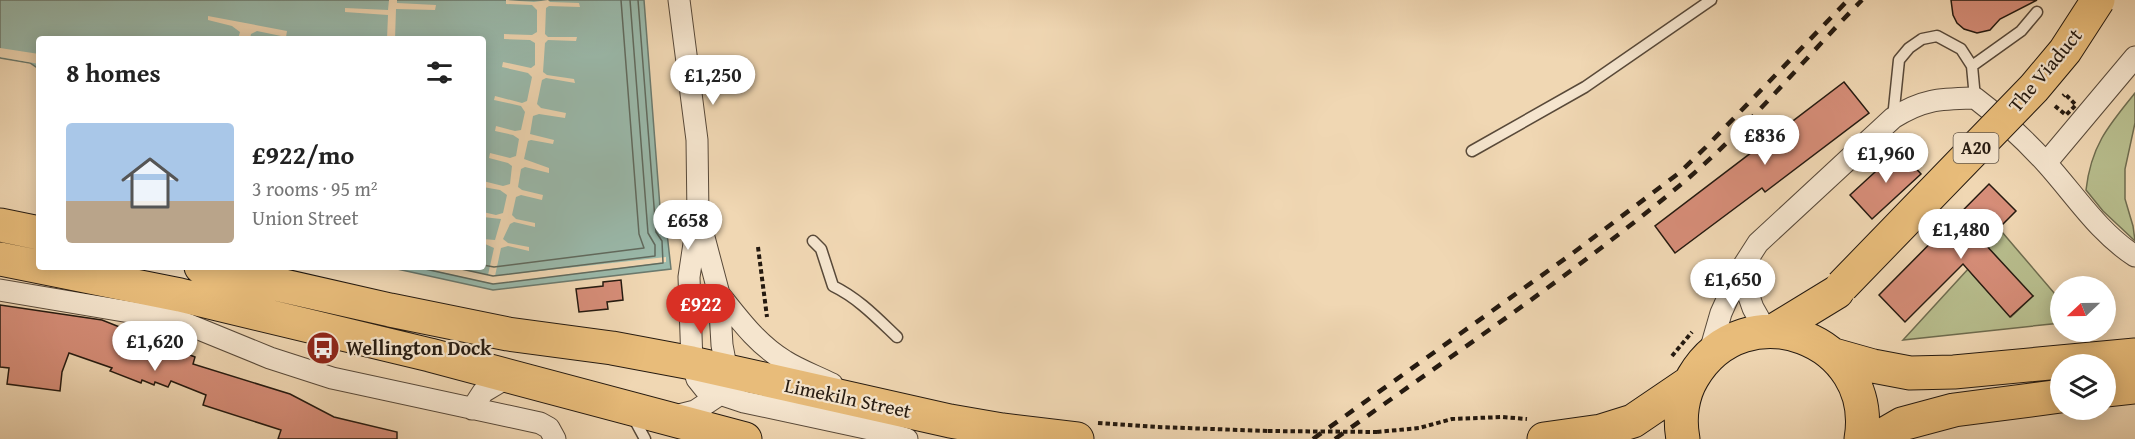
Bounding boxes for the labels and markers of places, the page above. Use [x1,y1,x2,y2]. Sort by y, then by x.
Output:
pin: £1,250 [664,55,762,106]
pin: £836 [1729,115,1801,166]
pin: £1,960 [1837,133,1935,184]
pin: £658 [652,200,724,251]
pin: £1,480 [1912,209,2010,260]
pin: £1,650 [1684,259,1782,310]
pin: £922 [665,284,737,335]
pin: £1,620 [106,321,204,372]
bus stop icon: Wellington Dock [305,330,341,366]
place label: Wellington Dock [346,333,492,362]

